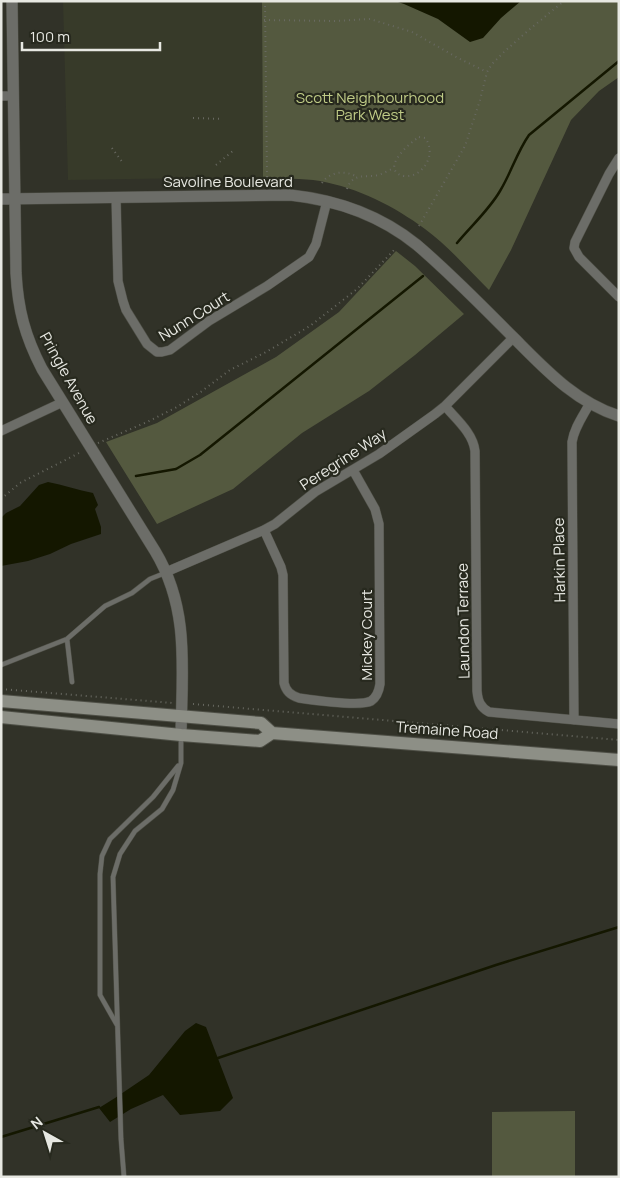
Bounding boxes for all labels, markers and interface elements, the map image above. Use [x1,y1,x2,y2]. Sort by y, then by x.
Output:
scale bar [22,20,160,52]
text: 100 m [30,26,70,47]
park label: Scott Neighbourhood Park West [296,87,444,125]
street label: Savoline Boulevard [163,171,293,192]
street label: Nunn Court [155,286,233,346]
street label: Pringle Avenue [35,328,103,428]
street label: Peregrine Way [296,423,390,495]
street label: Harkin Place [548,517,570,602]
street label: Laundon Terrace [451,563,475,679]
street label: Mickey Court [356,589,377,681]
street label: Tremaine Road [395,716,499,744]
north arrow [20,1108,70,1158]
text: N [27,1112,46,1133]

